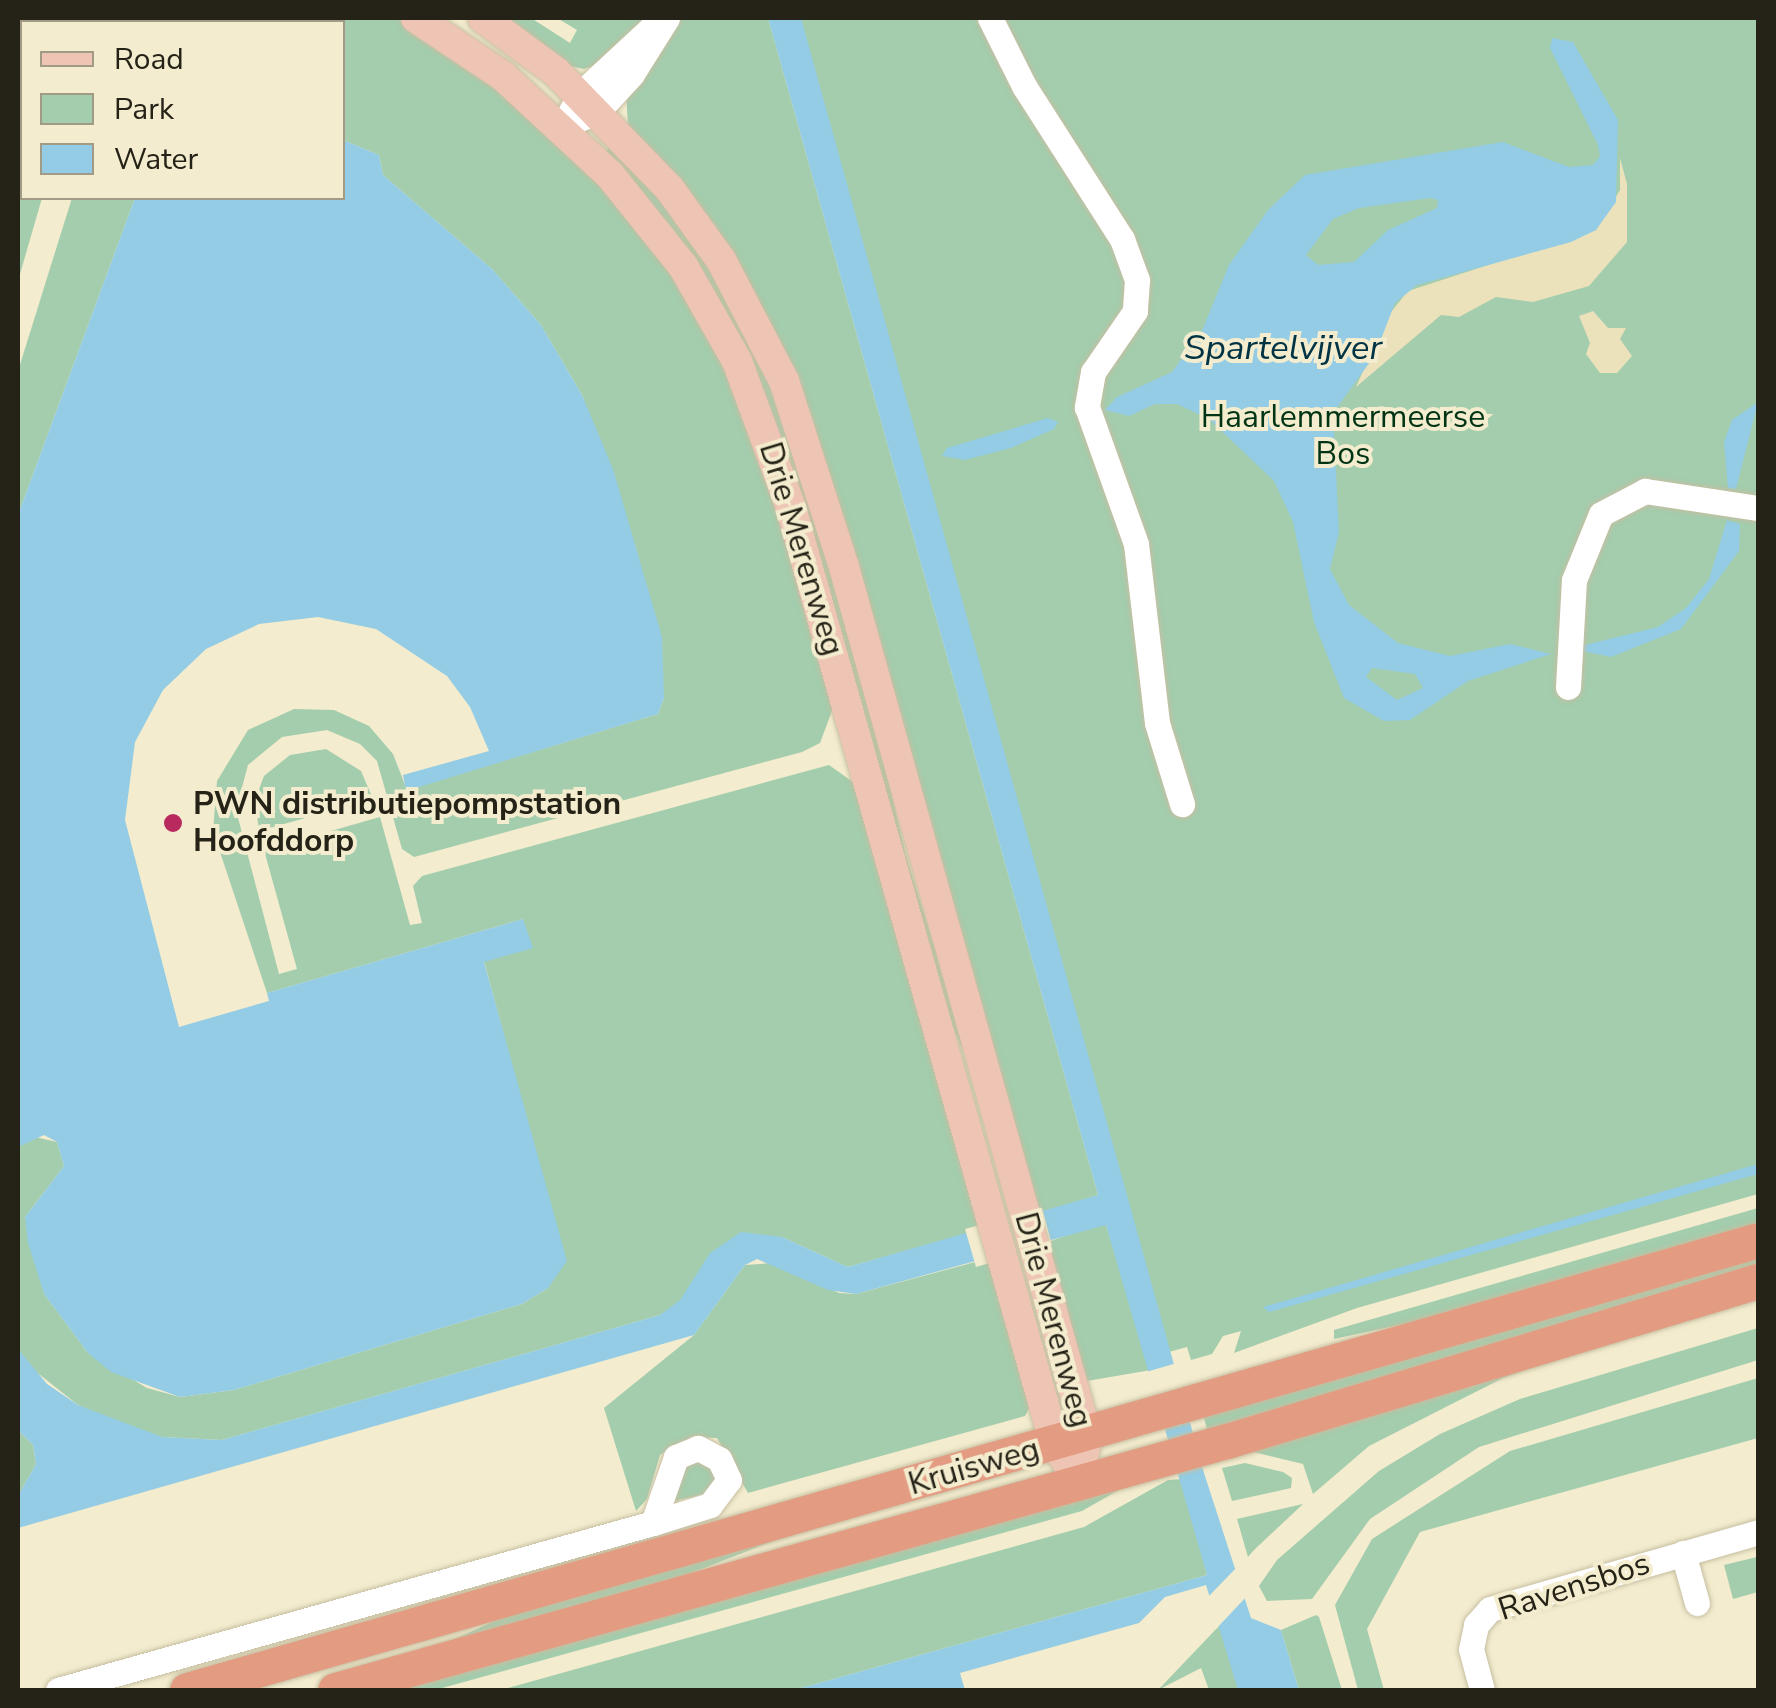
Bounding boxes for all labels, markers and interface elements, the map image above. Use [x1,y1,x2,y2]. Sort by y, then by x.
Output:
legend [20,20,345,200]
text: Road [114,39,184,80]
text: Park [114,89,174,130]
text: Water [114,139,198,180]
water label: Spartelvijver [1184,327,1382,369]
park label: Haarlemmermeerse Bos [1201,399,1485,474]
street label: Drie Merenweg [750,438,852,660]
place label: PWN distributiepompstation Hoofddorp [193,786,621,861]
marker: PWN distributiepompstation Hoofddorp [162,812,184,834]
street label: Drie Merenweg [1006,1208,1100,1432]
street label: Kruisweg [904,1430,1044,1504]
street label: Ravensbos [1493,1545,1655,1629]

